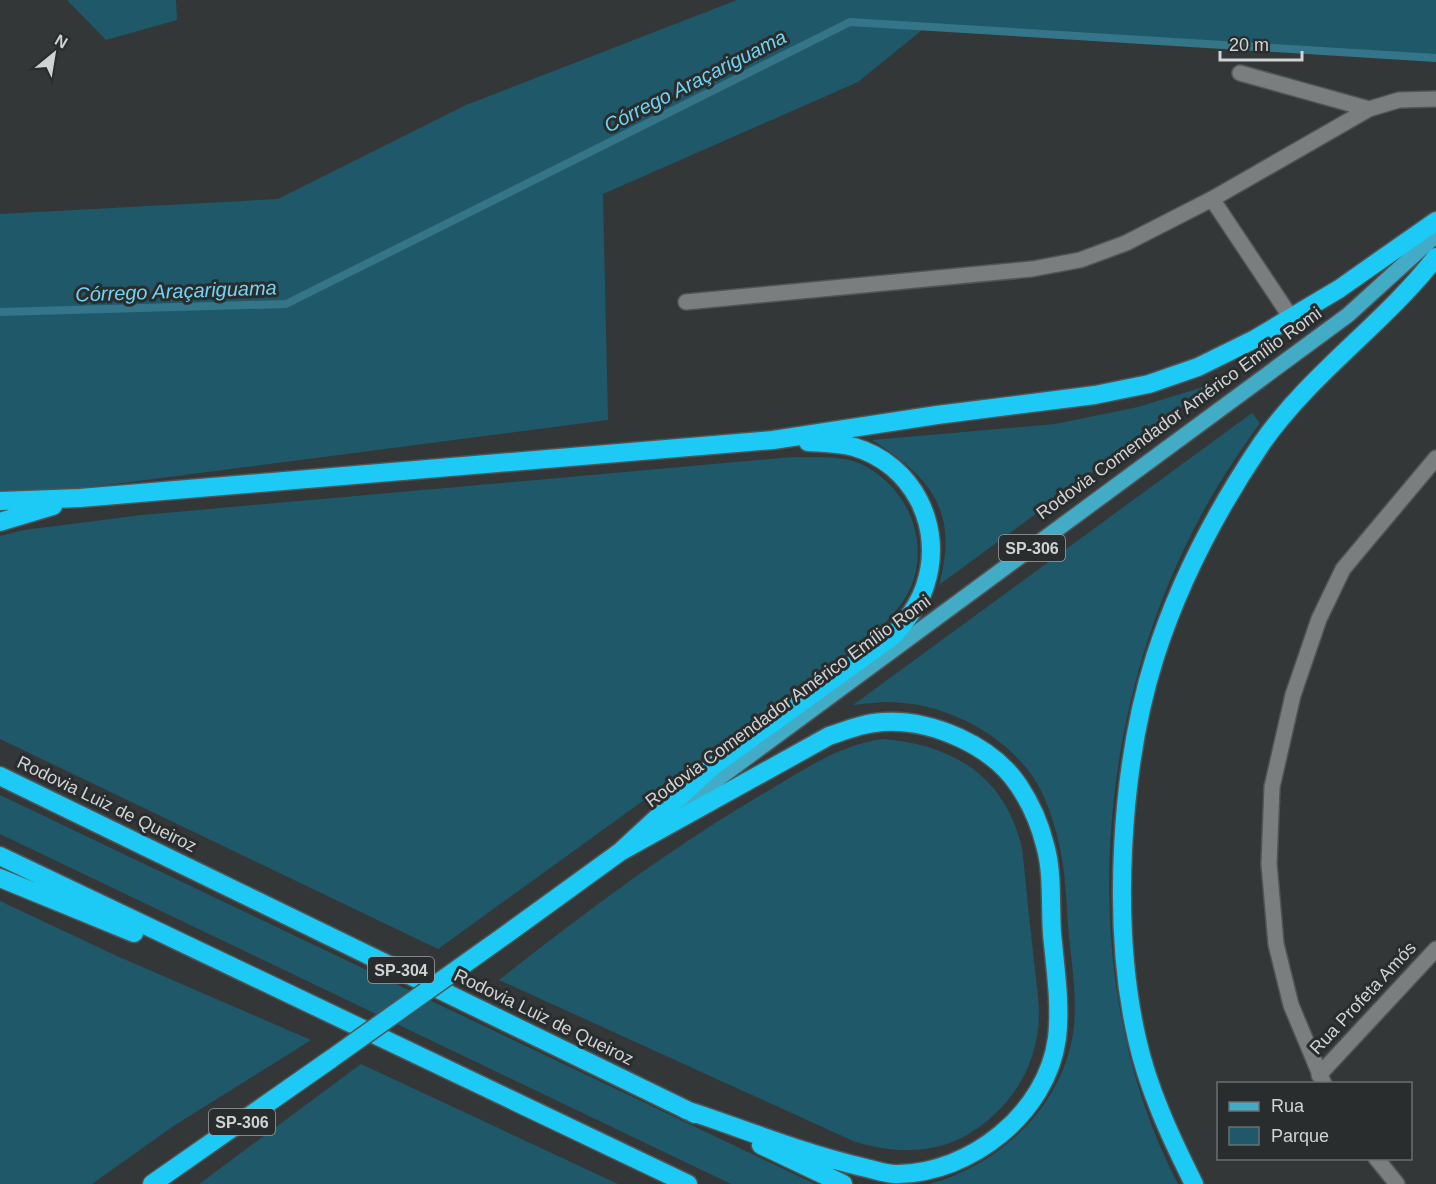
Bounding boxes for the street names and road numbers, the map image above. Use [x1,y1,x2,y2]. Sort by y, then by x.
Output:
street label: Rodovia Comendador Américo Emílio Romi [1033,303,1325,523]
road number: SP-306 [999,535,1065,561]
street label: Rodovia Comendador Américo Emílio Romi [642,591,934,811]
street label: Rodovia Luiz de Queiroz [14,752,200,856]
street label: Rua Profeta Amós [1306,938,1420,1058]
road number: SP-304 [368,957,434,983]
street label: Rodovia Luiz de Queiroz [451,965,637,1069]
road number: SP-306 [209,1109,275,1135]

